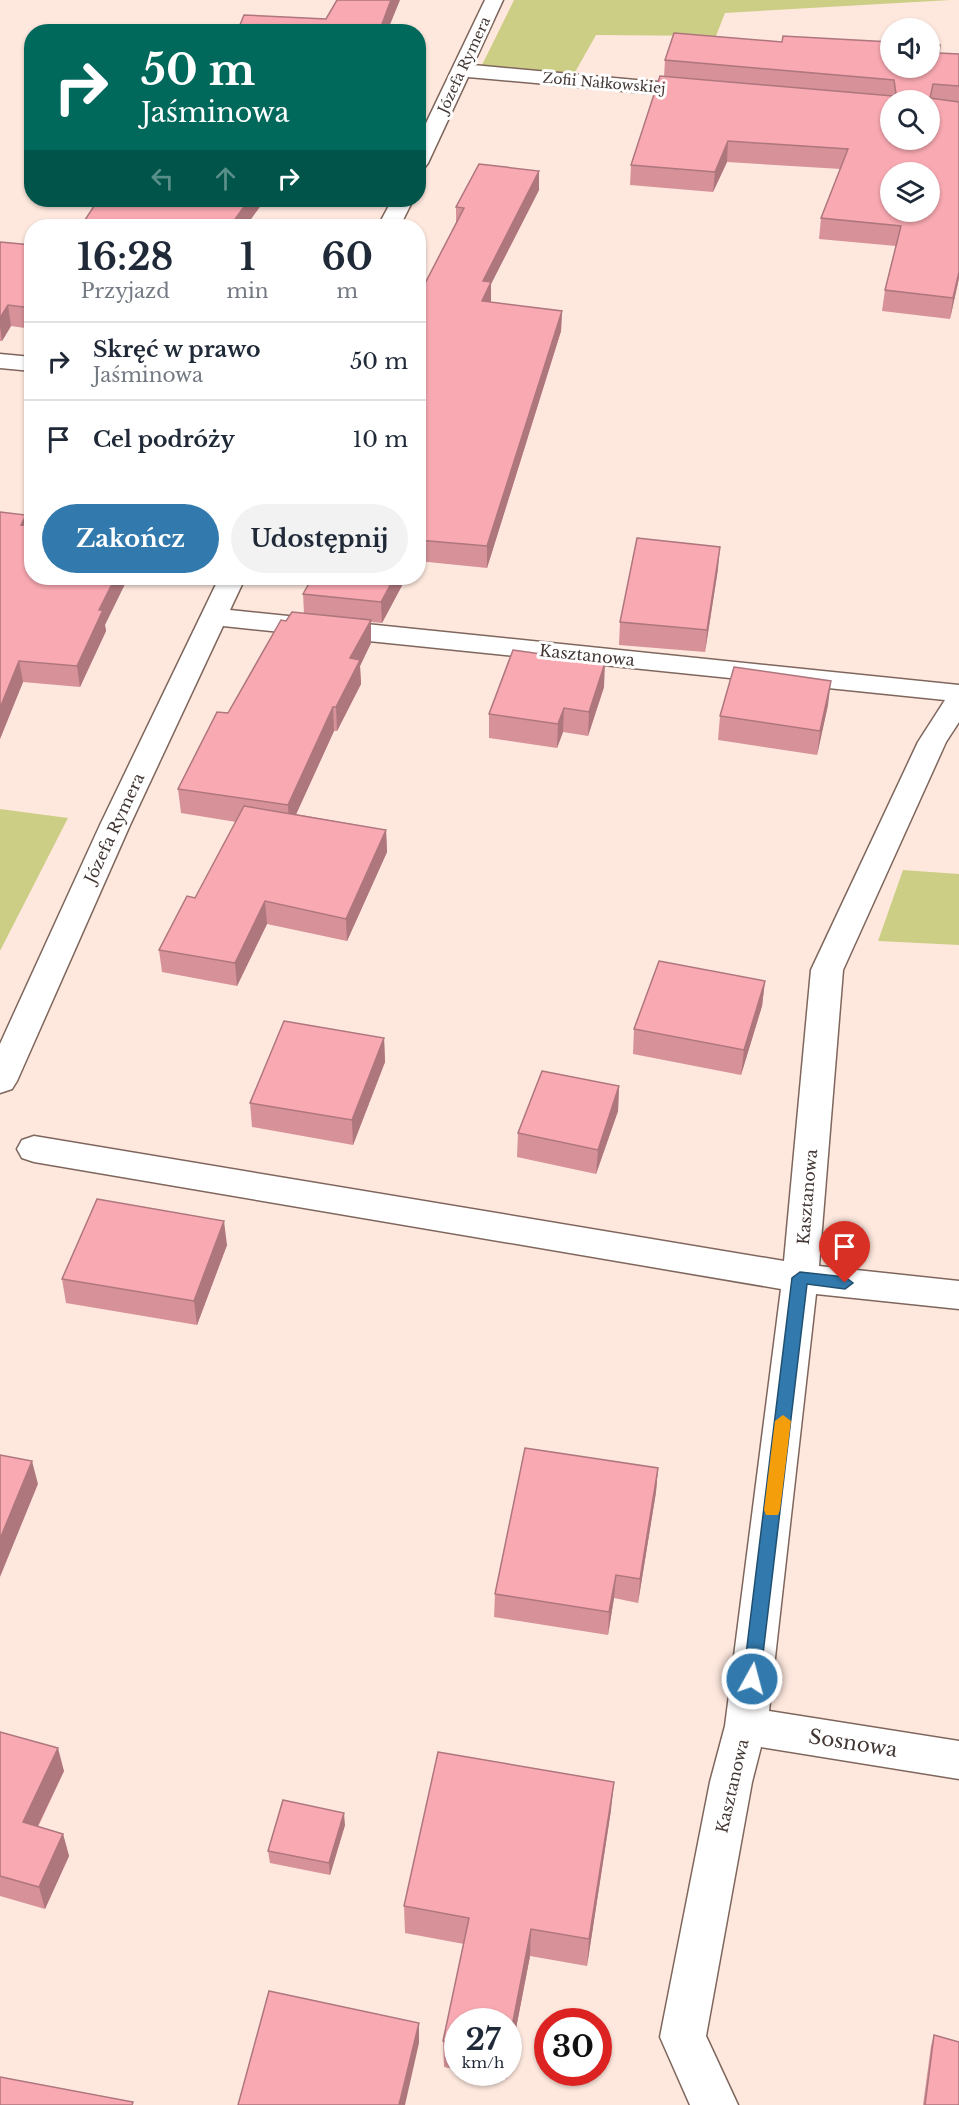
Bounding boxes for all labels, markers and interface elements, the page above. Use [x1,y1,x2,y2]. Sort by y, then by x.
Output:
street label: Józefa Rymera [433,14,494,118]
map controls [880,18,940,222]
button: sound [880,18,940,78]
text: 50 m [141,44,255,96]
icon: right [42,48,120,126]
street label: Zofii Nałkowskiej [542,69,666,97]
button: search [880,90,940,150]
text: Jaśminowa [141,96,290,129]
icon: left [146,162,179,195]
icon: ahead [209,162,242,195]
icon: right [272,162,305,195]
button: layers [880,162,940,222]
text: 16:28 [77,235,173,280]
text: 1 [240,235,255,280]
text: 60 [322,235,373,280]
text: Przyjazd [81,279,170,303]
text: min [226,279,269,303]
text: m [337,279,358,303]
text: Skręć w prawo [93,336,260,363]
icon: right [42,345,75,378]
text: 50 m [350,348,408,375]
text: Jaśminowa [93,363,203,387]
icon: arrive [42,423,75,456]
text: Cel podróży [93,426,235,453]
text: 10 m [353,426,408,453]
button: Zakończ [42,504,219,573]
button: Udostępnij [231,504,408,573]
street label: Kasztanowa [538,640,636,670]
street label: Józefa Rymera [79,770,148,888]
street label: Kasztanowa [793,1148,821,1246]
pin [819,1221,870,1283]
icon: arrive [828,1230,861,1263]
position arrow [720,1647,784,1711]
street label: Sosnowa [807,1724,900,1762]
street label: Kasztanowa [711,1737,753,1835]
speed limit sign: 30 [534,2008,612,2086]
text: 27 [465,2021,501,2058]
text: km/h [462,2053,504,2072]

